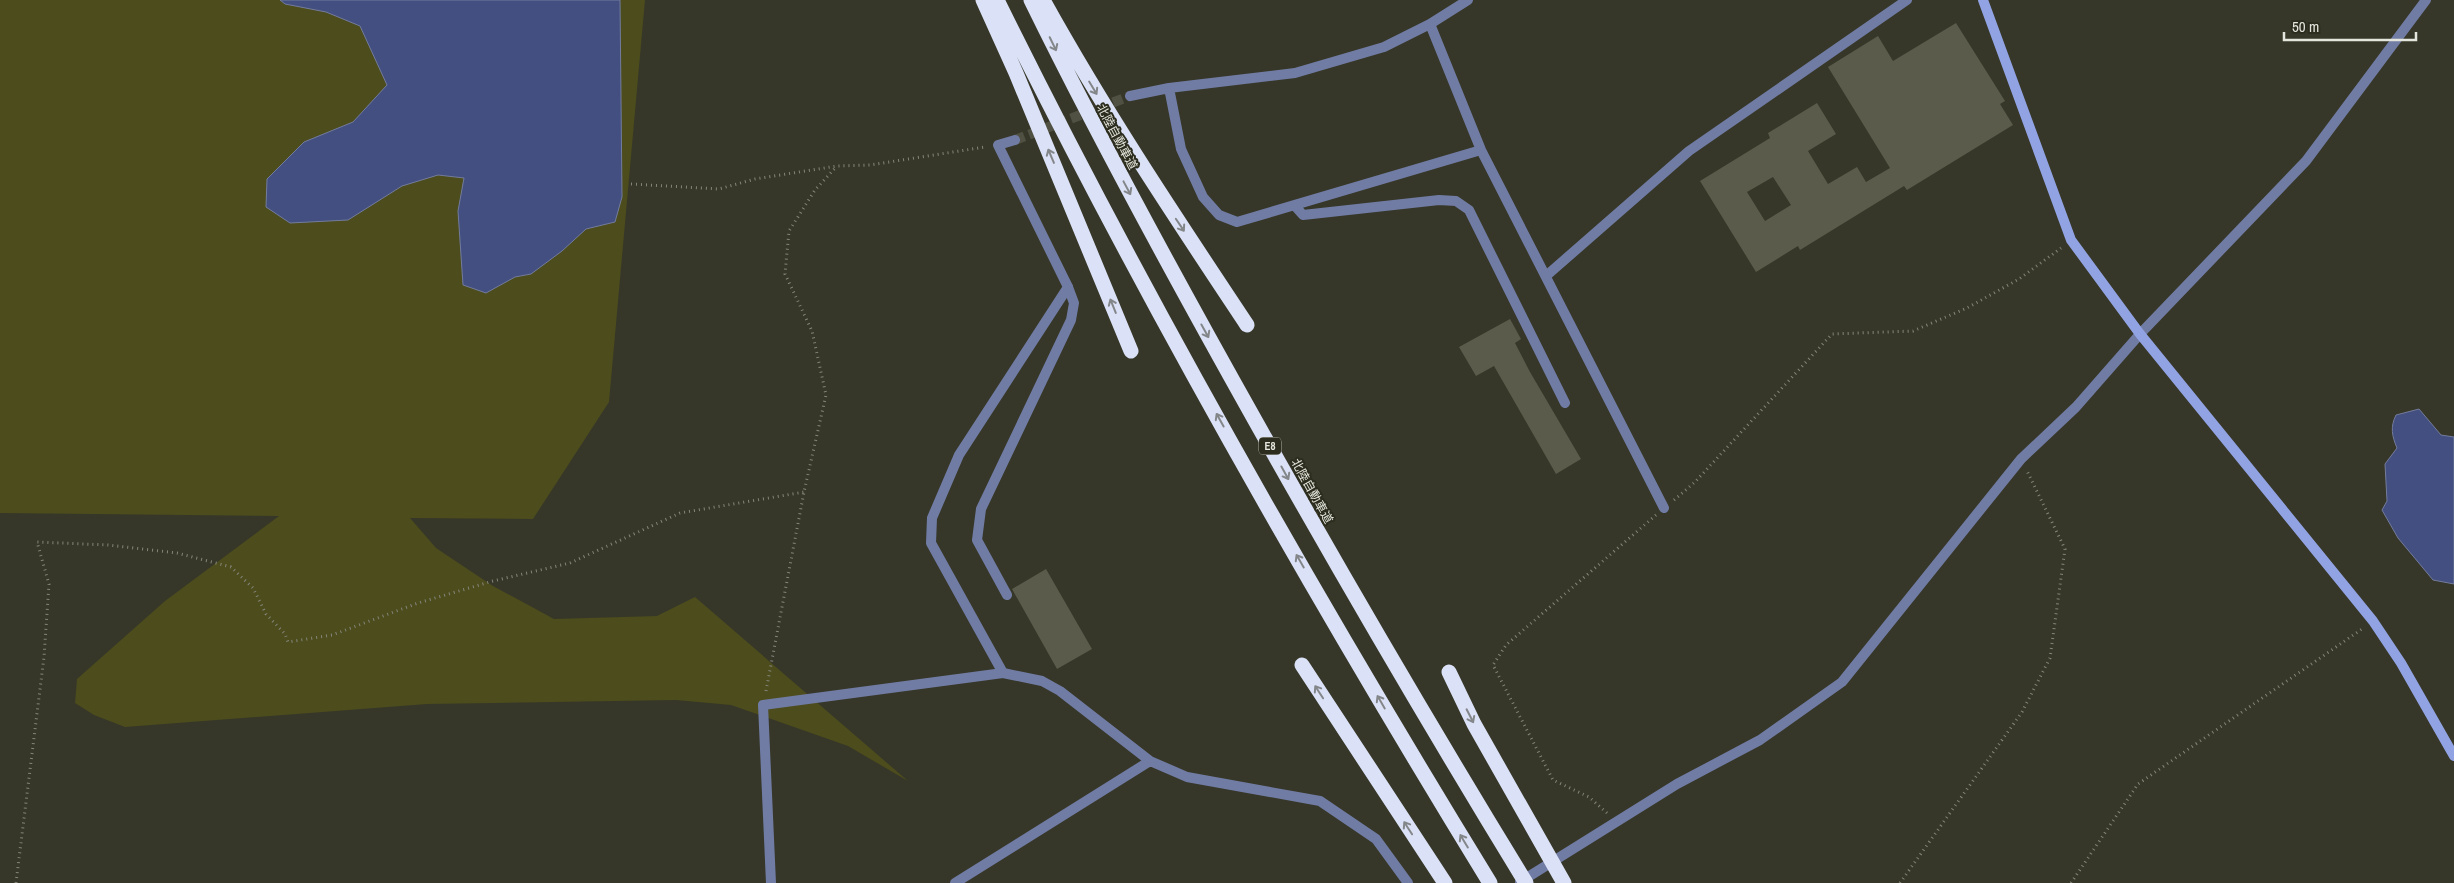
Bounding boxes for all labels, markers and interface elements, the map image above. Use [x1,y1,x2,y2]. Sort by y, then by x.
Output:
scale bar [2284,10,2416,42]
text: 50 m [2292,16,2319,37]
one-way arrow [1049,36,1058,51]
one-way arrow [1088,81,1098,95]
street label: 北陸自動車道 [1093,101,1141,173]
one-way arrow [1045,149,1055,164]
one-way arrow [1123,180,1133,195]
one-way arrow [1175,218,1185,232]
one-way arrow [1107,299,1117,314]
one-way arrow [1201,323,1211,337]
one-way arrow [1215,412,1225,427]
road number: E8 [1259,438,1281,454]
street label: 北陸自動車道 [1288,456,1336,526]
one-way arrow [1280,465,1290,479]
one-way arrow [1294,555,1304,569]
one-way arrow [1314,685,1324,699]
one-way arrow [1376,695,1386,709]
one-way arrow [1466,708,1475,723]
one-way arrow [1403,822,1413,836]
one-way arrow [1459,835,1469,849]

